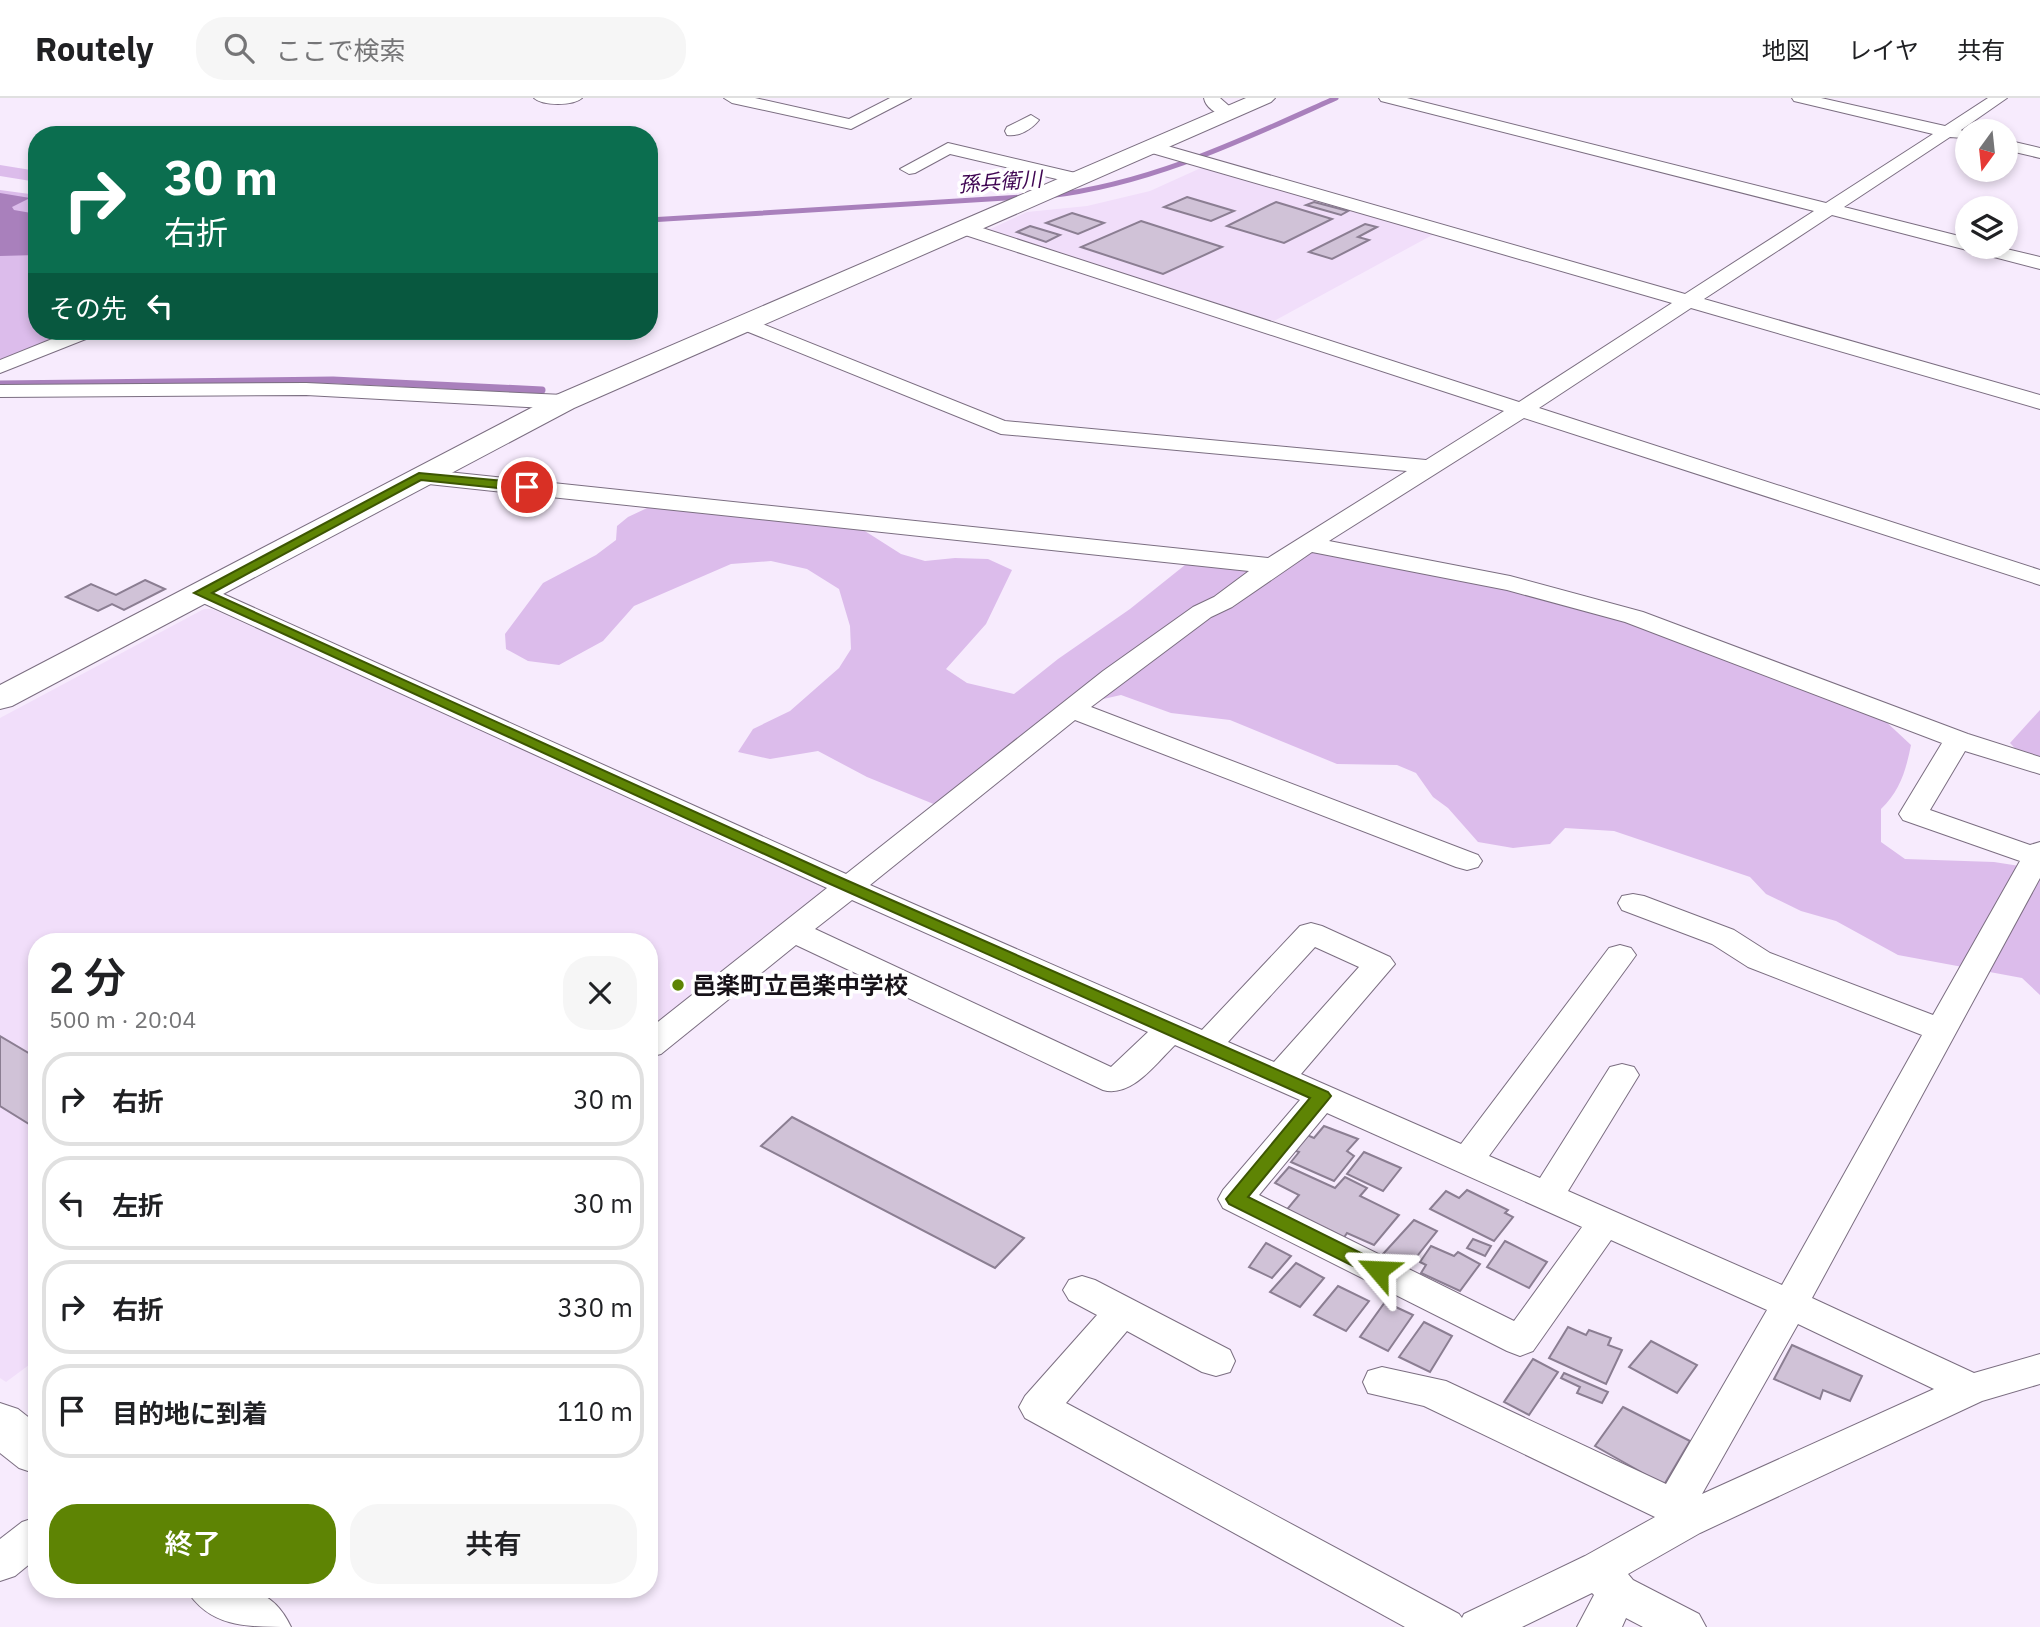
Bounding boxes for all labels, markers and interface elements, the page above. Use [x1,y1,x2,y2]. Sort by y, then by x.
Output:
search box [196,17,686,80]
text: Routely [35,27,154,70]
icon: search [220,29,258,67]
text: ここで検索 [276,33,406,67]
text: 地図 [1762,34,1810,66]
text: レイヤ [1848,34,1919,66]
text: 共有 [1957,34,2005,66]
north arrow [1955,119,2018,182]
map controls [1955,119,2018,259]
text: 30 m [164,145,278,208]
icon: right [49,154,140,245]
water label: 孫兵衛川 [957,164,1045,198]
button: layers [1955,196,2018,259]
text: 右折 [164,211,228,253]
icon: left [141,287,179,325]
text: その先 [49,291,127,325]
pin [497,457,557,517]
icon: arrive [508,468,546,506]
text: 2 分 [49,950,126,1005]
button: close [563,956,637,1030]
place label: 邑楽町立邑楽中学校 [692,969,908,1001]
marker: 邑楽町立邑楽中学校 [670,977,686,993]
text: 500 m · 20:04 [49,1004,196,1034]
icon: right [53,1080,91,1118]
text: 30 m [573,1082,633,1116]
text: 右折 [112,1084,164,1118]
icon: left [53,1184,91,1222]
text: 30 m [573,1186,633,1220]
text: 左折 [112,1188,164,1222]
position arrow [1341,1233,1415,1307]
icon: right [53,1288,91,1326]
text: 330 m [557,1290,633,1324]
text: 右折 [112,1292,164,1326]
icon: arrive [53,1392,91,1430]
text: 110 m [557,1394,633,1428]
text: 目的地に到着 [112,1396,268,1430]
button: 終了 [49,1504,336,1584]
button: 共有 [350,1504,637,1584]

